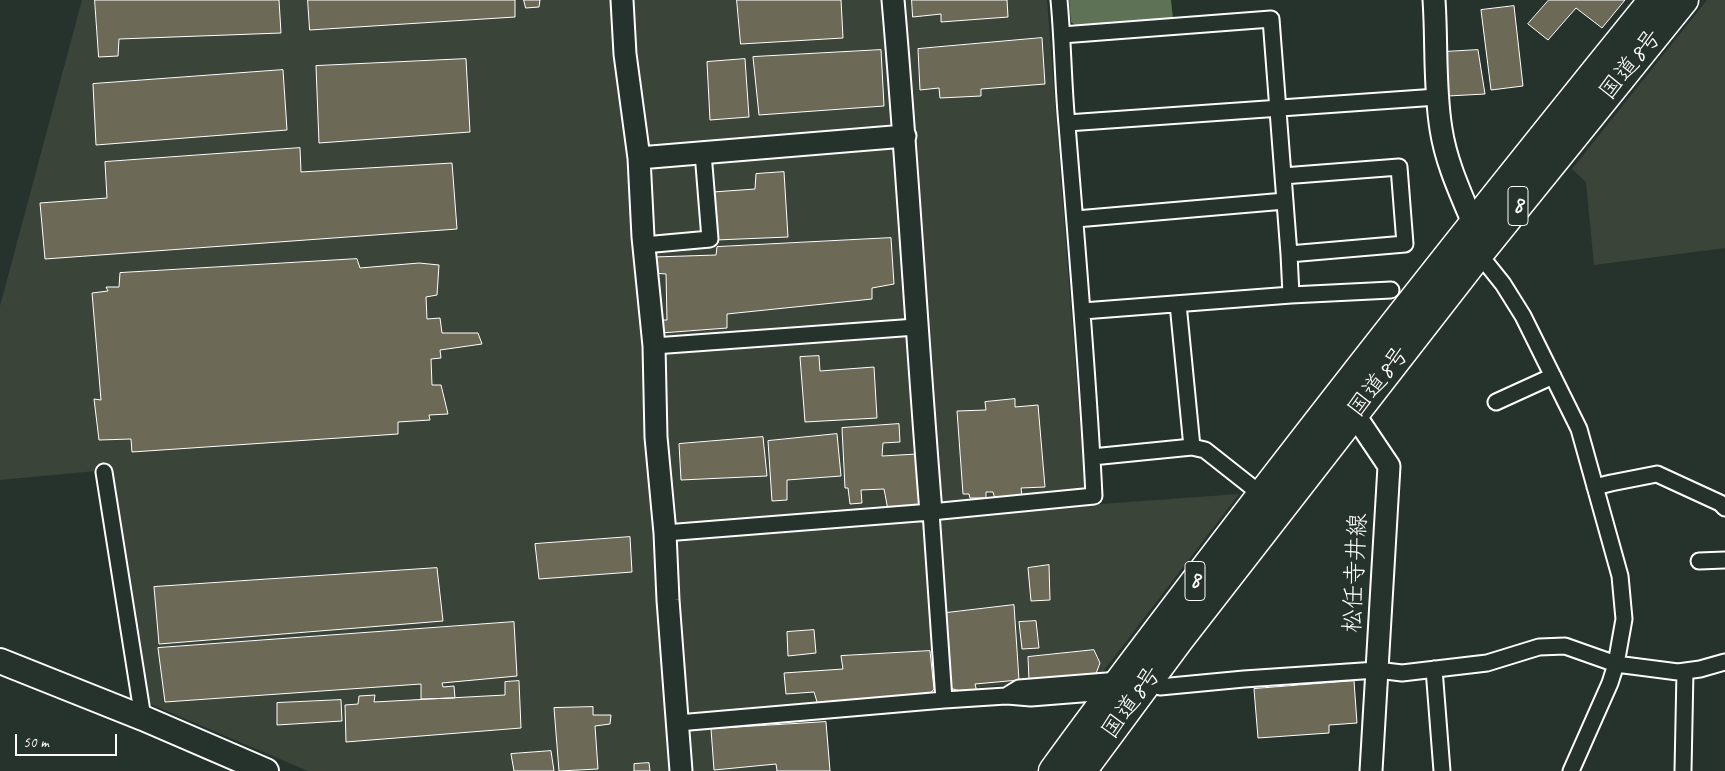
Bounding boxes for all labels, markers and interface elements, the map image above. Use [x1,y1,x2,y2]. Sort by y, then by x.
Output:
street label: 国道8号 [1594,24,1668,106]
road number: 8 [1508,187,1528,226]
street label: 国道8号 [1342,341,1416,423]
street label: 松任寺井線 [1338,512,1374,634]
road number: 8 [1185,562,1205,600]
street label: 国道8号 [1096,661,1168,745]
scale bar [18,724,120,756]
text: 50 m [23,733,49,752]

